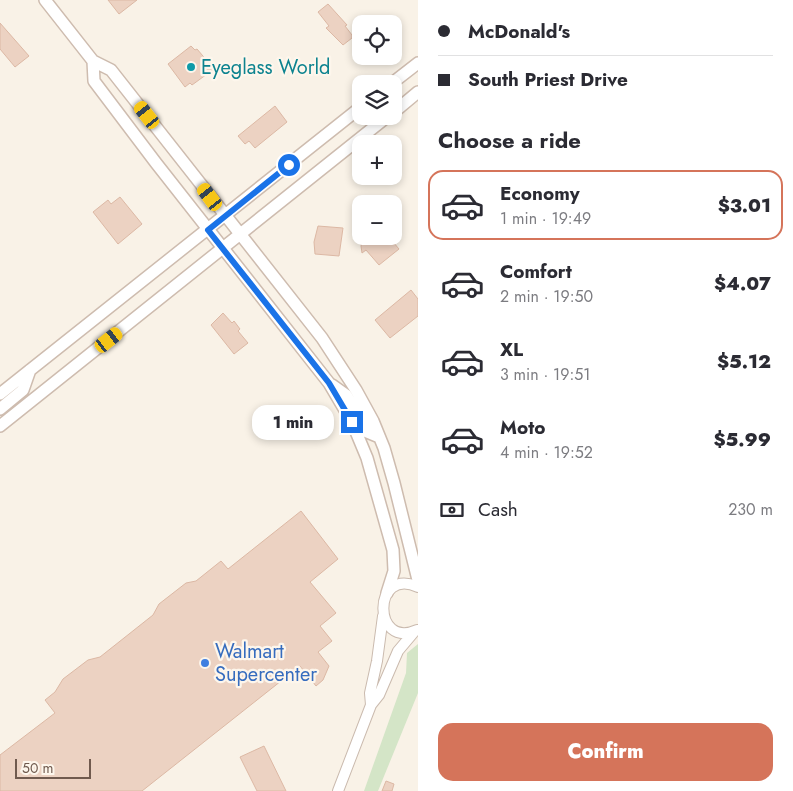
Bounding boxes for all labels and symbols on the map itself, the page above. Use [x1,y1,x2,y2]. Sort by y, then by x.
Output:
place label: Eyeglass World [201,53,331,82]
marker: Eyeglass World [185,61,197,73]
car [131,99,162,131]
route start [278,154,300,176]
car [194,181,225,213]
car [92,325,125,355]
callout: 1 min [252,404,334,440]
route end [341,411,363,433]
place label: Walmart Supercenter [215,637,317,689]
marker: Walmart Supercenter [199,657,211,669]
scale bar [15,756,91,779]

